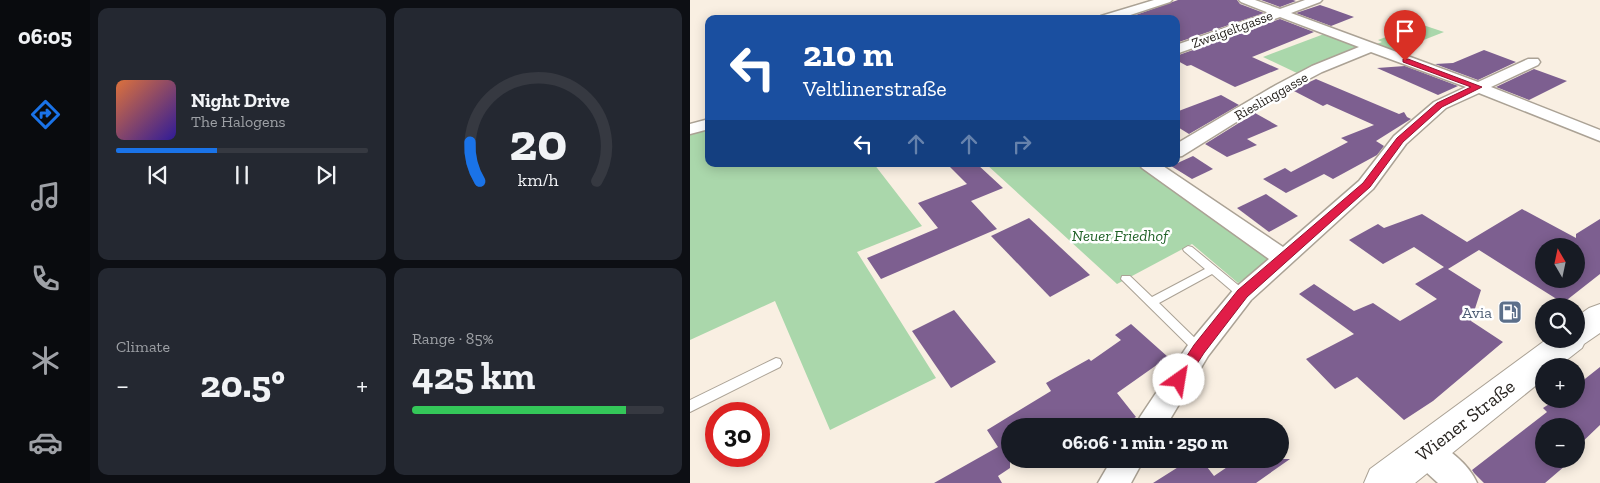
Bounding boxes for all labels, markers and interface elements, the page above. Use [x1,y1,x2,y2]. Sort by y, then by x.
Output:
street label: Zweigeltgasse [1189,7,1276,52]
pin [1384,10,1426,61]
icon: arrive [1391,17,1419,45]
text: 06:05 [18,23,72,50]
text: 210 m [803,33,893,75]
icon: left [720,35,785,100]
street label: Rieslinggasse [1232,68,1311,124]
text: Veltlinerstraße [803,75,947,102]
text: Night Drive [191,89,290,112]
icon: directions [28,97,63,132]
text: 20 [509,111,567,173]
text: The Halogens [191,112,286,131]
icon: left [849,130,877,158]
icon: ahead [902,130,930,158]
icon: ahead [955,130,983,158]
icon: right [1008,130,1036,158]
icon: previous [144,161,172,189]
icon: pause [228,161,256,189]
icon: next [312,161,340,189]
text: km/h [518,169,558,191]
icon: music [28,179,63,214]
park label: Neuer Friedhof [1072,226,1170,245]
north arrow [1535,238,1585,288]
map controls [1535,238,1585,468]
icon: phone [28,261,63,296]
button: search [1535,298,1585,348]
fuel station icon: Avia [1497,299,1523,325]
place label: Avia [1462,303,1492,322]
text: Range · 85% [412,329,494,348]
text: Climate [116,337,170,356]
icon: climate [28,343,63,378]
text: 425 km [412,353,535,399]
position arrow [1152,353,1204,405]
button: + [1535,358,1585,408]
text: 20.5° [200,361,285,407]
text: − [116,369,129,402]
text: + [356,369,368,402]
street label: Wiener Straße [1411,375,1519,466]
speed limit sign: 30 [705,402,770,467]
button: − [1535,418,1585,468]
icon: car [28,425,63,460]
text: 06:06 · 1 min · 250 m [1062,431,1228,454]

